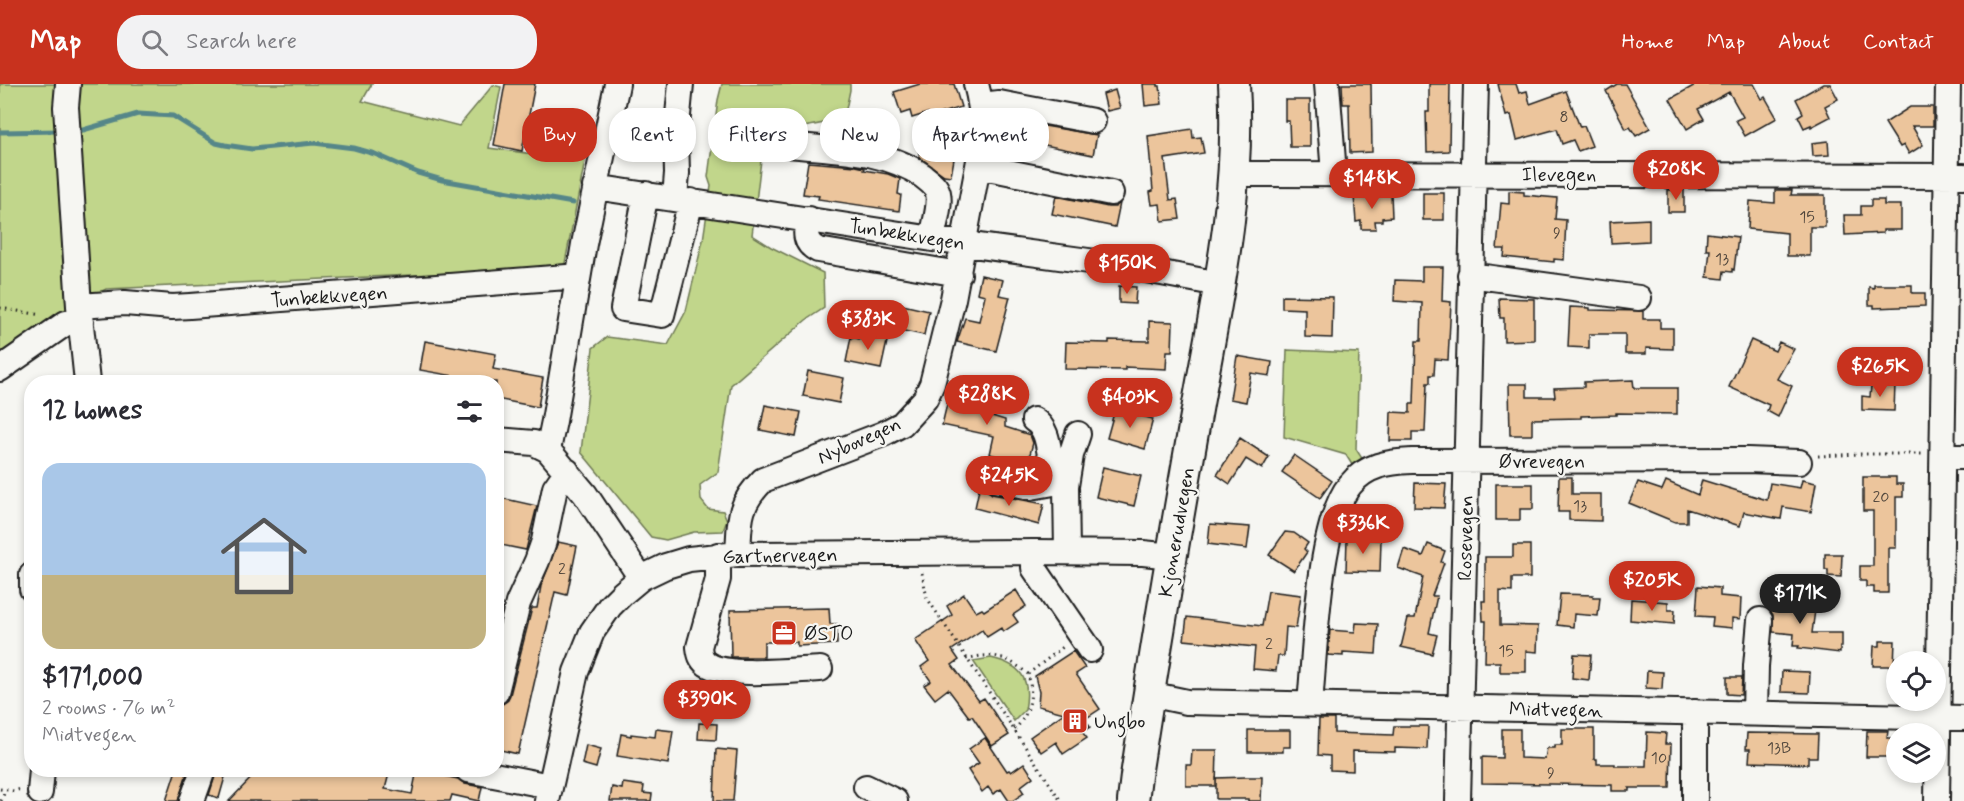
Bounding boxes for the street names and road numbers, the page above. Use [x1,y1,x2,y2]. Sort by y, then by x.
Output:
street label: Ilevegen [1522,162,1596,190]
street label: Tunbekkvegen [847,213,967,258]
street label: Tunbekkvegen [270,280,389,315]
street label: Nybovegen [814,411,906,472]
street label: Øvrevegen [1499,449,1585,476]
street label: Kjonerudvegen [1153,465,1202,599]
street label: Rosevegen [1452,495,1481,581]
street label: Gartnervegen [722,542,838,571]
street label: Midtvegen [1509,696,1604,727]

